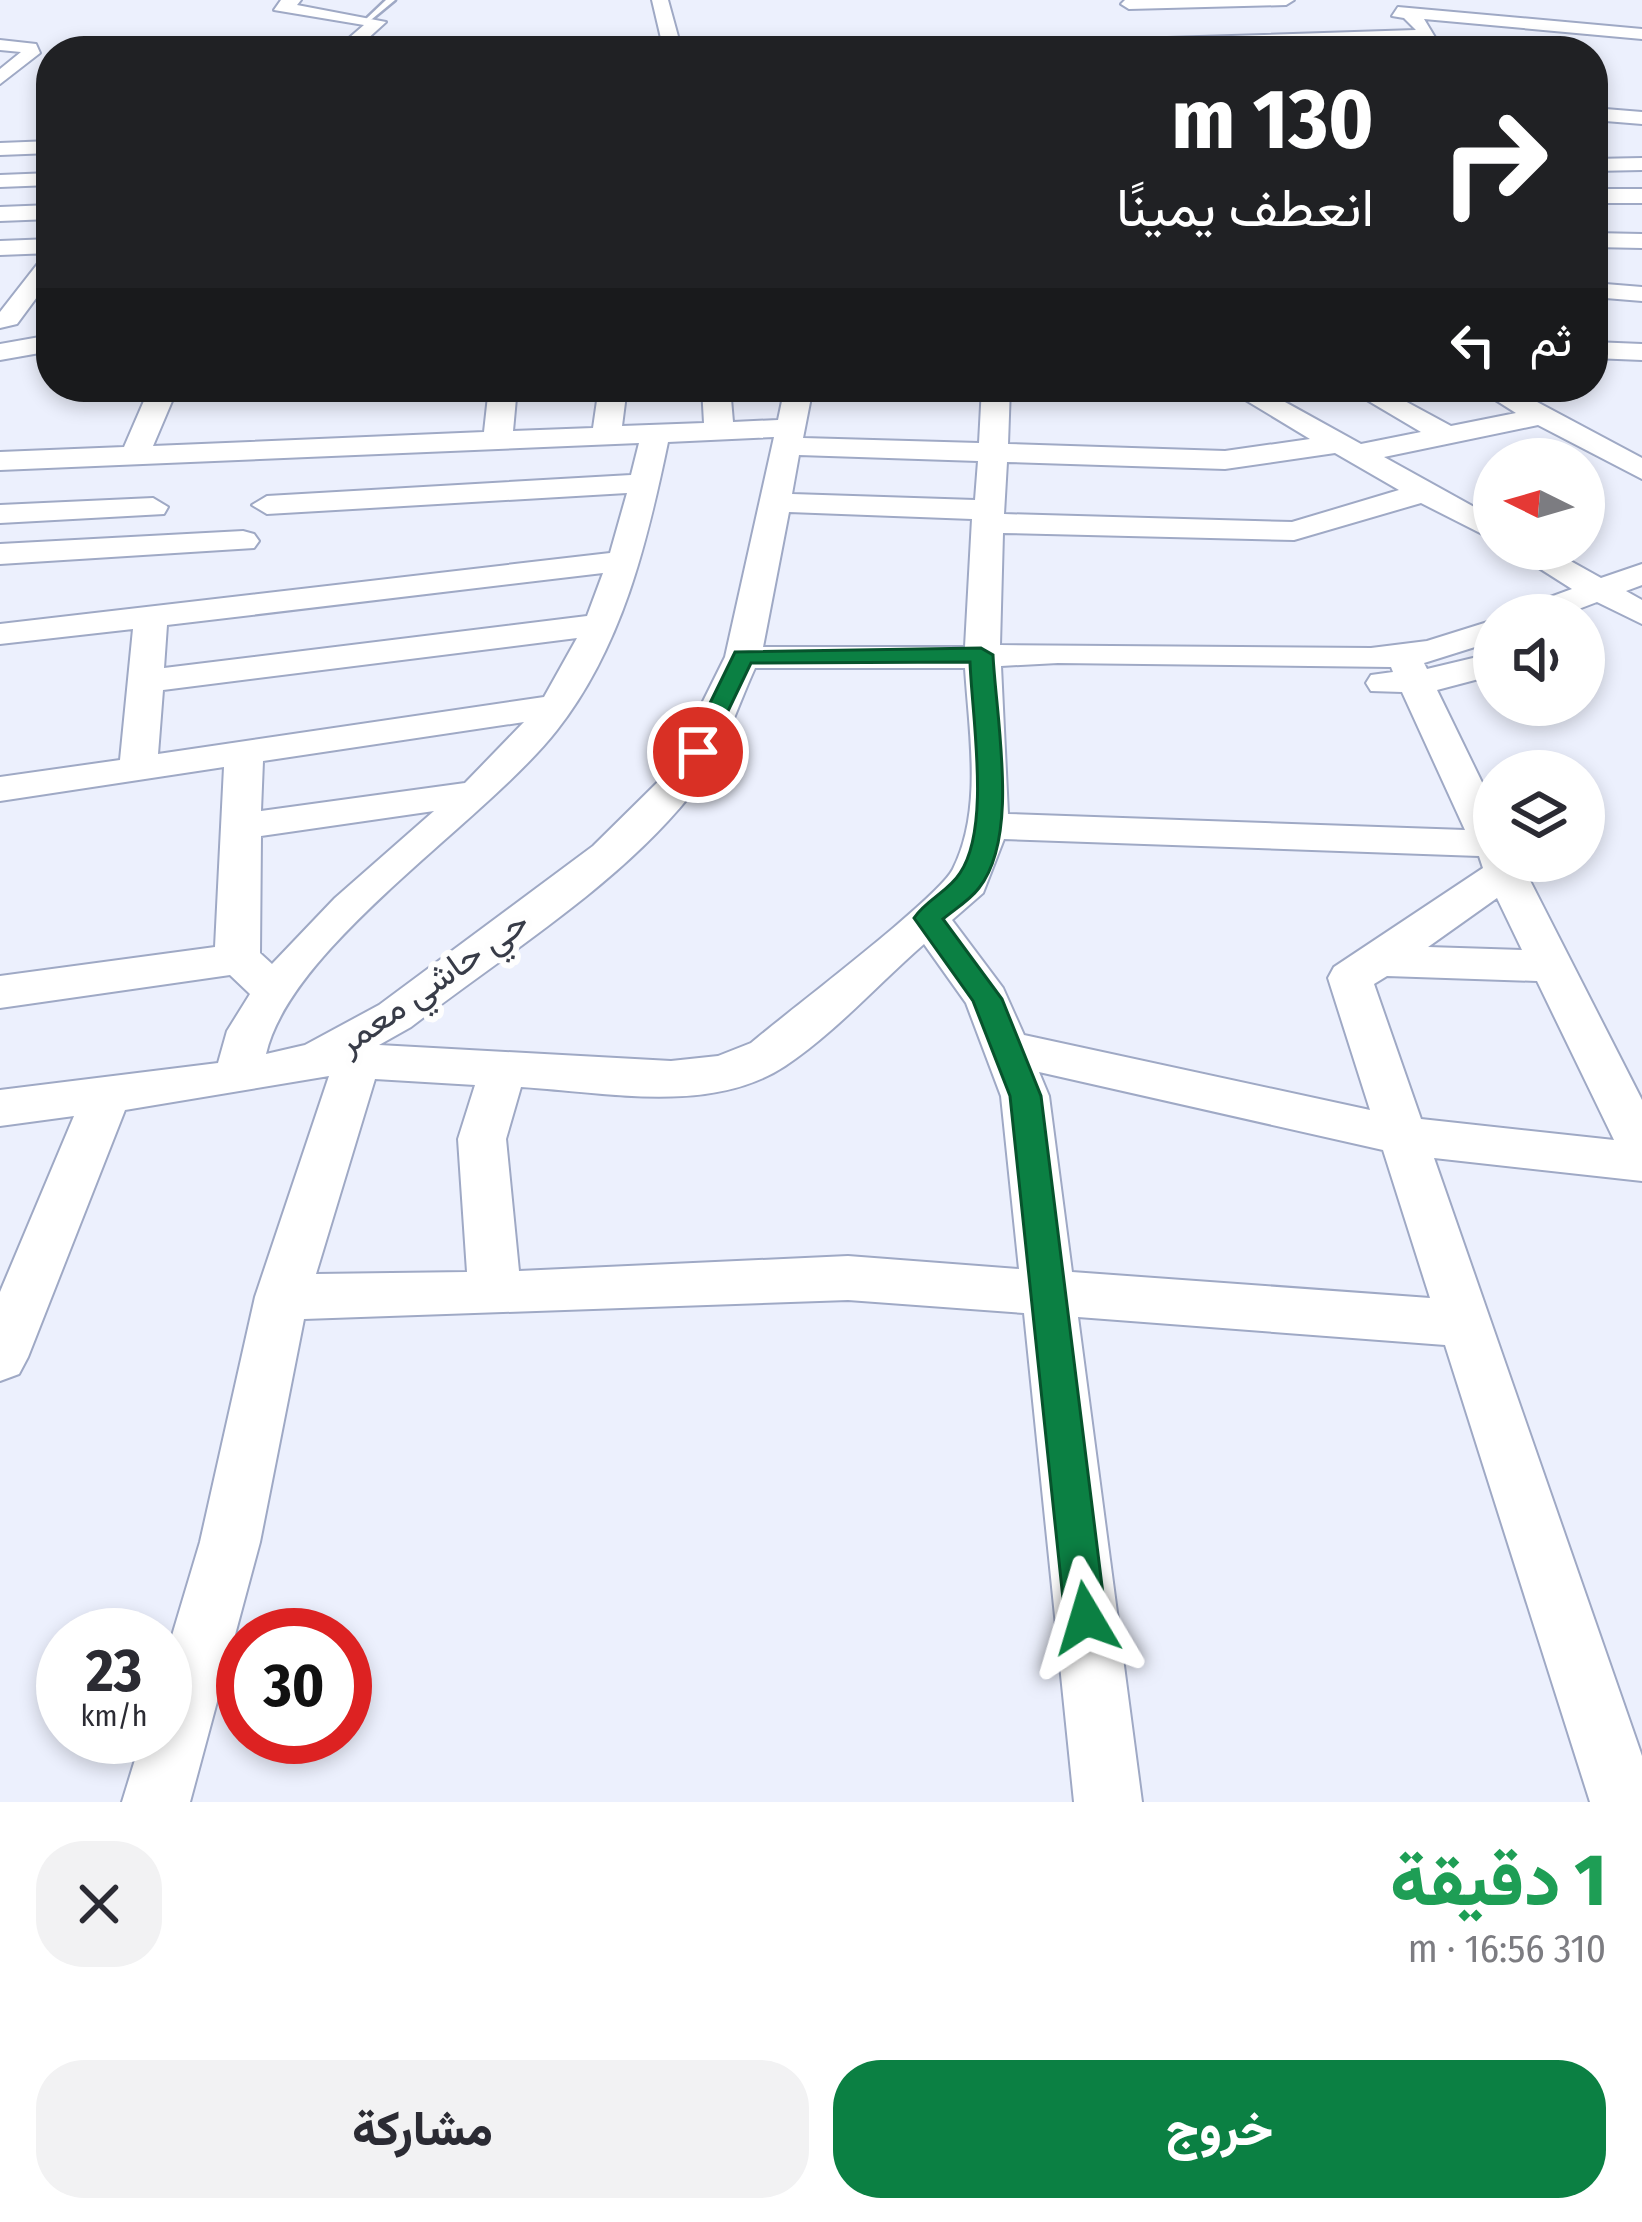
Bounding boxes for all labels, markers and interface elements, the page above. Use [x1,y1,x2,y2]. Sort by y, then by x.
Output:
text: 130 m [1171,69,1374,170]
icon: right [1416,84,1572,240]
text: انعطف يمينًا [1116,176,1374,240]
icon: left [1440,312,1506,378]
text: ثم [1530,314,1572,368]
north arrow [1473,438,1605,570]
map controls [1473,438,1605,882]
button: sound [1473,594,1605,726]
pin [647,701,749,803]
icon: arrive [665,719,731,785]
button: layers [1473,750,1605,882]
street label: حي حاشي معمر [327,900,541,1070]
position arrow [1023,1555,1149,1681]
speed limit sign: 30 [216,1608,372,1764]
text: 23 [86,1635,142,1707]
text: km/h [81,1698,147,1734]
text: 1 دقيقة [1390,1838,1606,1924]
button: close [36,1841,162,1967]
text: 310 m · 16:56 [1408,1926,1606,1972]
button: مشاركة [36,2060,809,2198]
button: خروج [833,2060,1606,2198]

